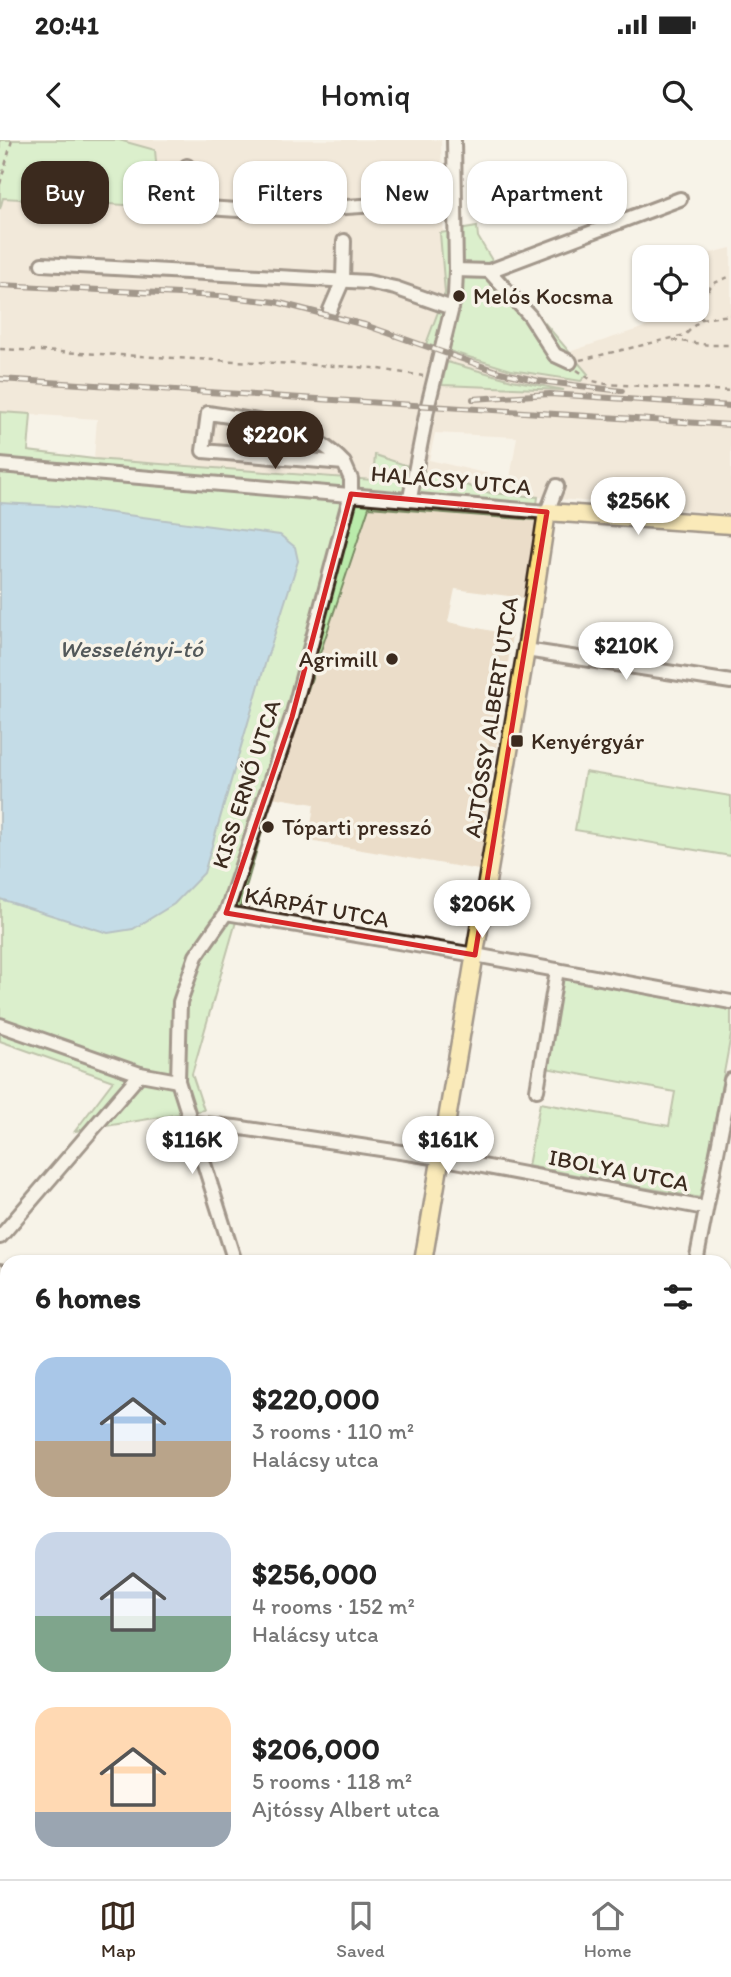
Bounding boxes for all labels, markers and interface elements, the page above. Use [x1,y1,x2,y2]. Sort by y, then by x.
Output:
text: 20:41 [35,9,99,41]
icon: back [35,76,73,114]
text: Homiq [321,76,410,114]
icon: search [658,76,696,114]
chip: Buy [21,161,109,224]
chip: Rent [123,161,219,224]
chip: Filters [233,161,347,224]
chip: New [361,161,453,224]
chip: Apartment [467,161,627,224]
map controls [632,245,709,322]
button: locate [632,245,709,322]
place label: Melós Kocsma [473,282,613,310]
marker: Melós Kocsma [451,288,467,304]
pin: $220K [226,412,324,471]
text: $220K [243,420,307,448]
street label: HALÁCSY UTCA [370,459,532,501]
pin: $256K [589,478,687,537]
text: $256K [607,486,669,514]
street label: AJTÓSSY ALBERT UTCA [458,594,524,840]
pin: $210K [577,622,675,682]
text: $210K [594,631,658,659]
water label: Wesselényi-tó [59,634,204,663]
place label: Agrimill [299,645,378,673]
marker: Agrimill [384,651,400,667]
street label: KISS ERNŐ UTCA [205,696,287,872]
place label: Kenyérgyár [531,727,644,755]
marker: Kenyérgyár [509,733,525,749]
place label: Tóparti presszó [282,813,432,841]
marker: Tóparti presszó [260,819,276,835]
pin: $206K [433,880,531,940]
street label: KÁRPÁT UTCA [243,881,392,934]
text: $206K [450,889,514,917]
pin: $116K [143,1116,241,1176]
pin: $161K [399,1116,497,1176]
text: $116K [162,1125,222,1153]
text: $161K [418,1125,478,1153]
street label: IBOLYA UTCA [546,1143,692,1197]
icon: filters [659,1278,697,1316]
text: 6 homes [35,1279,141,1316]
text: $220,000 [252,1380,380,1417]
icon: home [91,1385,175,1469]
text: 3 rooms · 110 m² [252,1417,414,1445]
text: Halácsy utca [252,1445,379,1473]
text: $256,000 [252,1555,377,1592]
icon: home [91,1560,175,1644]
text: 4 rooms · 152 m² [252,1592,415,1620]
text: Halácsy utca [252,1620,379,1648]
text: $206,000 [252,1730,380,1767]
icon: home [91,1735,175,1819]
text: 5 rooms · 118 m² [252,1767,412,1795]
text: Ajtóssy Albert utca [252,1795,440,1823]
tab: Map [99,1897,137,1962]
tab: Saved [336,1897,385,1962]
tab: Home [584,1897,632,1962]

